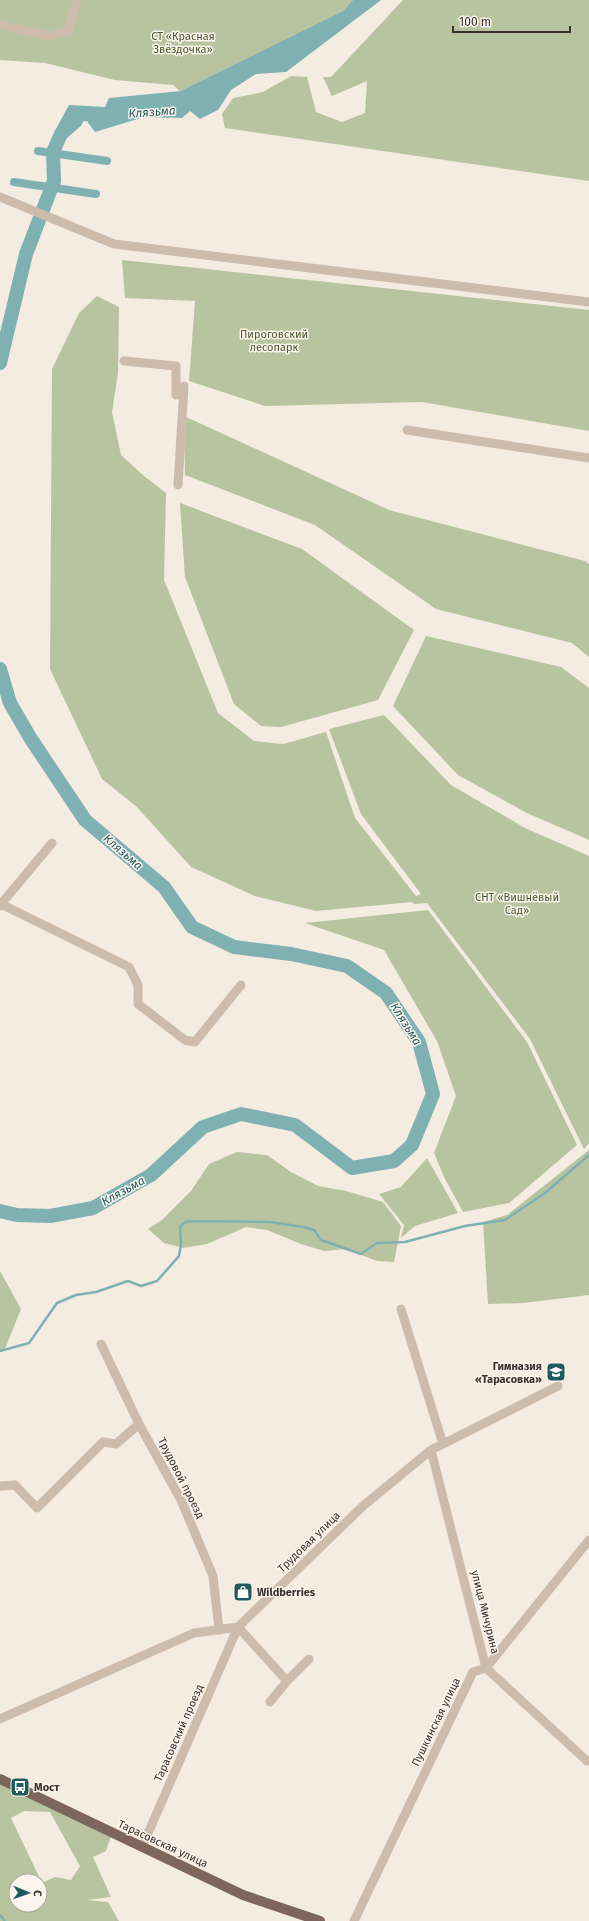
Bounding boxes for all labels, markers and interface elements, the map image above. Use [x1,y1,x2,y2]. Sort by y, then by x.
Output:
scale bar [453,8,570,34]
text: 100 m [459,15,491,29]
park label: СТ «Красная Звёздочка» [151,30,215,56]
water label: Клязьма [128,103,176,121]
park label: Пироговский лесопарк [240,328,308,354]
water label: Клязьма [101,831,146,873]
park label: СНТ «Вишнёвый Сад» [475,891,559,917]
water label: Клязьма [388,1000,425,1048]
water label: Клязьма [99,1173,147,1209]
place label: Гимназия «Тарасовка» [475,1360,542,1386]
school or university icon: Гимназия «Тарасовка» [545,1361,567,1383]
street label: Трудовой проезд [155,1435,207,1521]
street label: Трудовая улица [275,1509,343,1575]
street label: улица Мичурина [468,1569,502,1655]
shop icon: Wildberries [232,1581,254,1603]
place label: Wildberries [257,1586,316,1599]
street label: Пушкинская улица [409,1676,463,1768]
street label: Тарасовский проезд [152,1682,206,1784]
bus stop icon: Мост [9,1776,31,1798]
place label: Мост [34,1781,60,1794]
street label: Тарасовская улица [116,1817,210,1871]
north arrow [8,1873,48,1913]
text: С [31,1890,44,1897]

